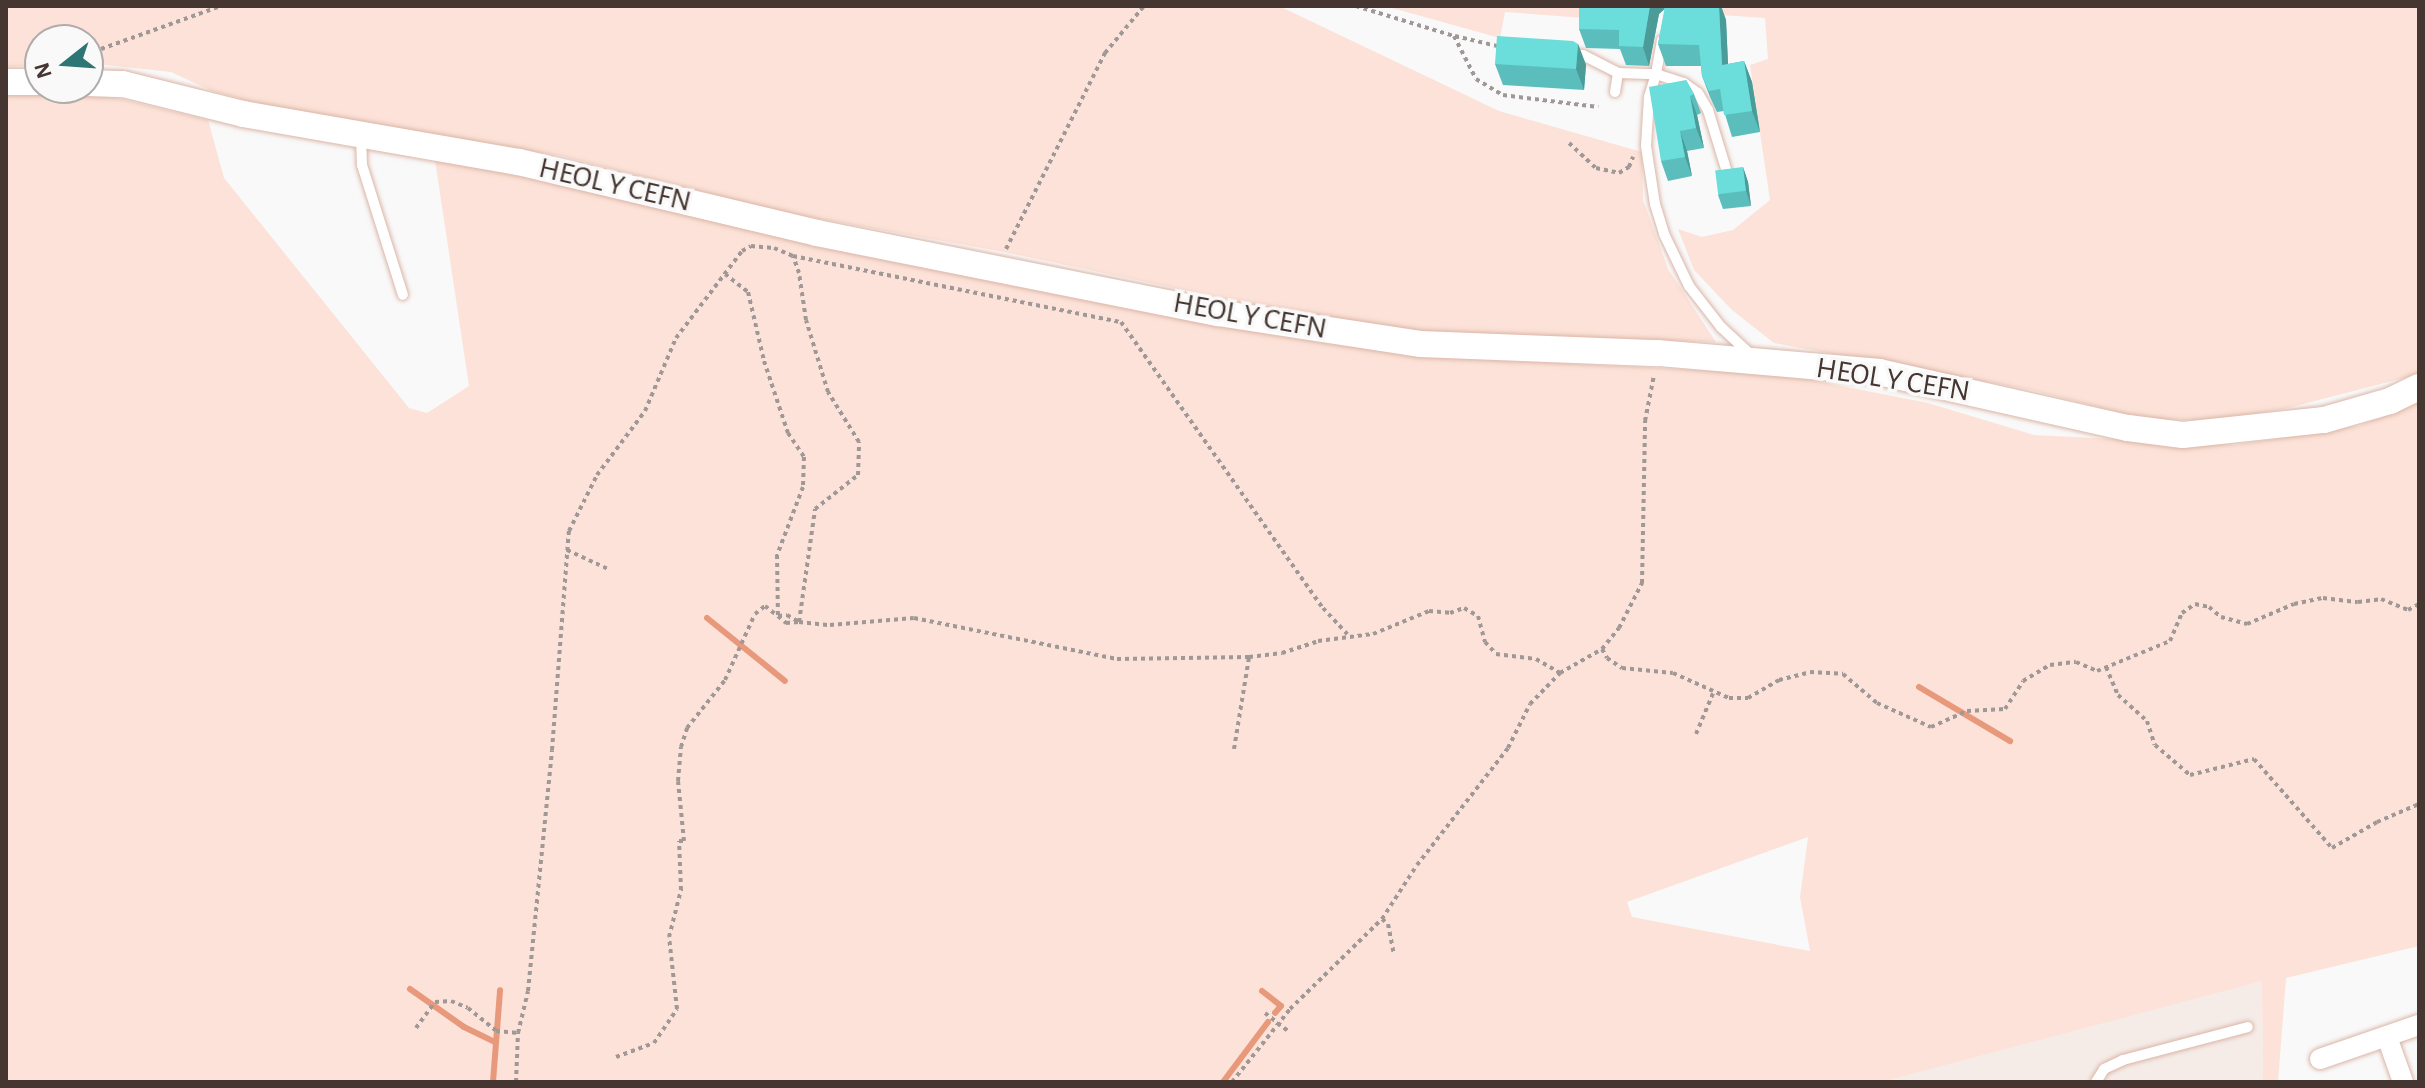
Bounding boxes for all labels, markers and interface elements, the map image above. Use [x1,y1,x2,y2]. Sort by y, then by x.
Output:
north arrow [24,24,104,104]
text: N [30,60,56,81]
street label: HEOL Y CEFN [535,150,695,220]
street label: HEOL Y CEFN [1170,285,1330,347]
street label: HEOL Y CEFN [1813,350,1973,410]

